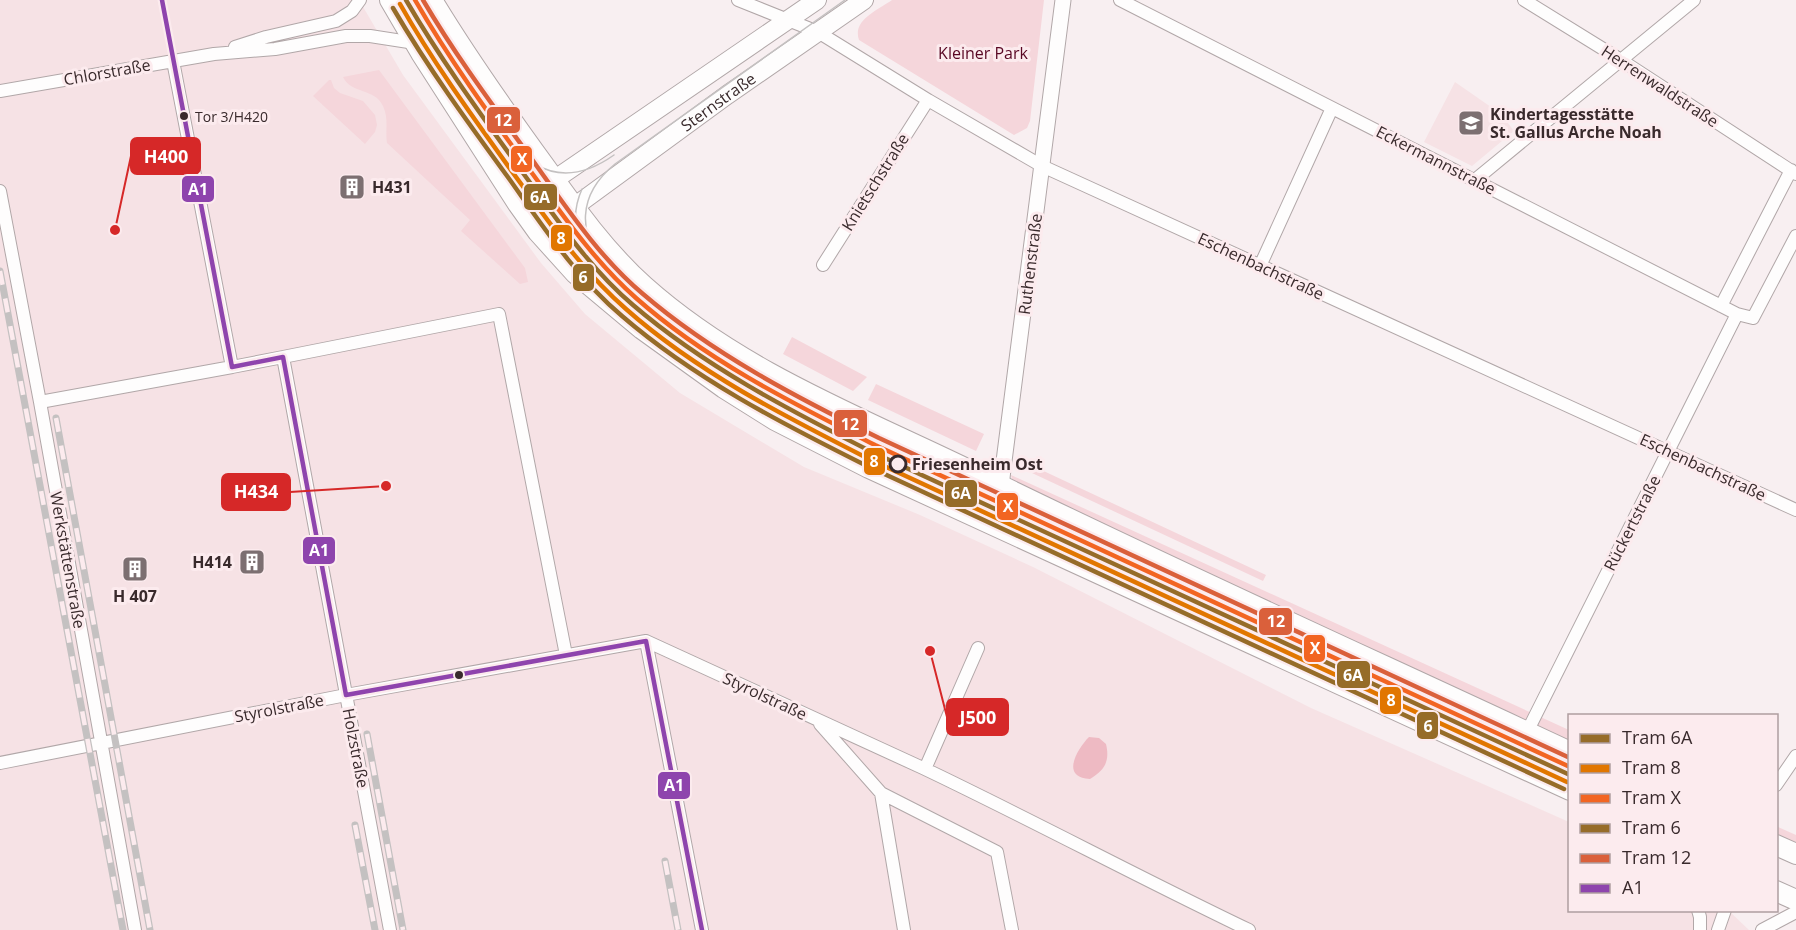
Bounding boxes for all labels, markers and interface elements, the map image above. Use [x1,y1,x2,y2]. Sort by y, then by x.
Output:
street label: Herrenwaldstraße [1597,40,1723,132]
park label: Kleiner Park [938,42,1029,64]
street label: Chlorstraße [62,54,152,90]
street label: Sternstraße [676,67,760,136]
place label: Kindertagesstätte St. Gallus Arche Noah [1490,103,1662,143]
line badge: 12 [486,106,521,134]
place label: Tor 3/H420 [195,107,268,126]
school or university icon: Kindertagesstätte St. Gallus Arche Noah [1456,108,1486,138]
text: 12 [494,109,512,131]
marker: Tor 3/H420 [178,110,190,122]
street label: Eckermannstraße [1372,120,1500,200]
street label: Knietschstraße [836,129,914,235]
callout: H400 [131,138,200,174]
text: H400 [144,144,188,168]
line badge: X [510,145,533,173]
text: X [517,148,528,170]
building icon: H431 [337,172,367,202]
line badge: A1 [181,175,215,203]
place label: H431 [372,176,412,198]
text: A1 [188,178,208,200]
line badge: 6A [523,183,558,211]
text: 6A [530,186,551,208]
street label: Ruthenstraße [1013,212,1047,316]
line badge: 8 [550,224,573,252]
text: 8 [556,227,566,249]
street label: Eschenbachstraße [1194,227,1328,305]
line badge: 6 [572,263,595,292]
text: 6 [578,266,588,288]
line badge: 12 [833,409,868,438]
text: 12 [841,413,859,435]
street label: Eschenbachstraße [1636,428,1770,506]
line badge: 8 [863,447,886,476]
text: 8 [869,450,879,472]
place label: Friesenheim Ost [912,453,1043,475]
marker: Friesenheim Ost [889,455,907,473]
street label: Rückertstraße [1598,471,1666,575]
callout: H434 [222,474,290,510]
text: H434 [234,479,278,503]
line badge: 6A [944,479,978,508]
text: 6A [951,482,972,504]
street label: Werkstättenstraße [45,490,91,630]
line badge: X [996,492,1019,521]
text: X [1003,495,1014,517]
line badge: A1 [302,536,336,565]
text: A1 [309,539,329,561]
building icon: H414 [237,547,267,577]
place label: H414 [192,551,232,573]
building icon: H 407 [120,554,150,584]
place label: H 407 [113,585,157,607]
line badge: 12 [1258,607,1293,636]
text: 12 [1267,610,1285,632]
line badge: X [1303,634,1326,663]
text: X [1310,637,1321,659]
line badge: 6A [1336,660,1371,689]
text: 6A [1343,664,1364,686]
street label: Styrolstraße [719,667,811,725]
unlabelled marker [453,669,465,681]
line badge: 8 [1379,686,1402,715]
street label: Styrolstraße [233,689,325,727]
text: 8 [1386,689,1396,711]
callout: J500 [947,699,1008,735]
text: J500 [958,705,996,729]
street label: Holzstraße [338,706,374,790]
line badge: 6 [1416,711,1439,740]
legend [1568,714,1778,912]
text: 6 [1423,715,1433,737]
text: Tram 6A [1622,725,1693,749]
text: Tram 8 [1622,755,1681,779]
line badge: A1 [657,771,691,800]
text: A1 [664,774,684,796]
text: Tram X [1622,785,1682,809]
text: Tram 6 [1622,815,1681,839]
text: Tram 12 [1622,845,1691,869]
text: A1 [1622,875,1644,899]

